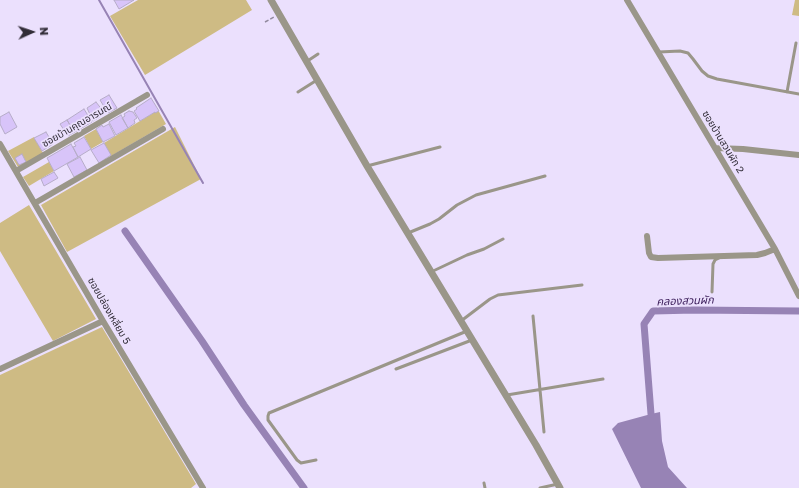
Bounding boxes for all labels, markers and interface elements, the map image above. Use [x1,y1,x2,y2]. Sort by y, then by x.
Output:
north arrow [12,12,52,52]
text: N [38,27,51,36]
street label: ซอยบ้านคุณอารมณ์ [40,100,114,150]
street label: ซอยบ้านสวนผัก 2 [700,108,746,176]
street label: ซอยปล่องเหลี่ยม 5 [85,276,133,346]
water label: คลองสวนผัก [656,293,714,309]

